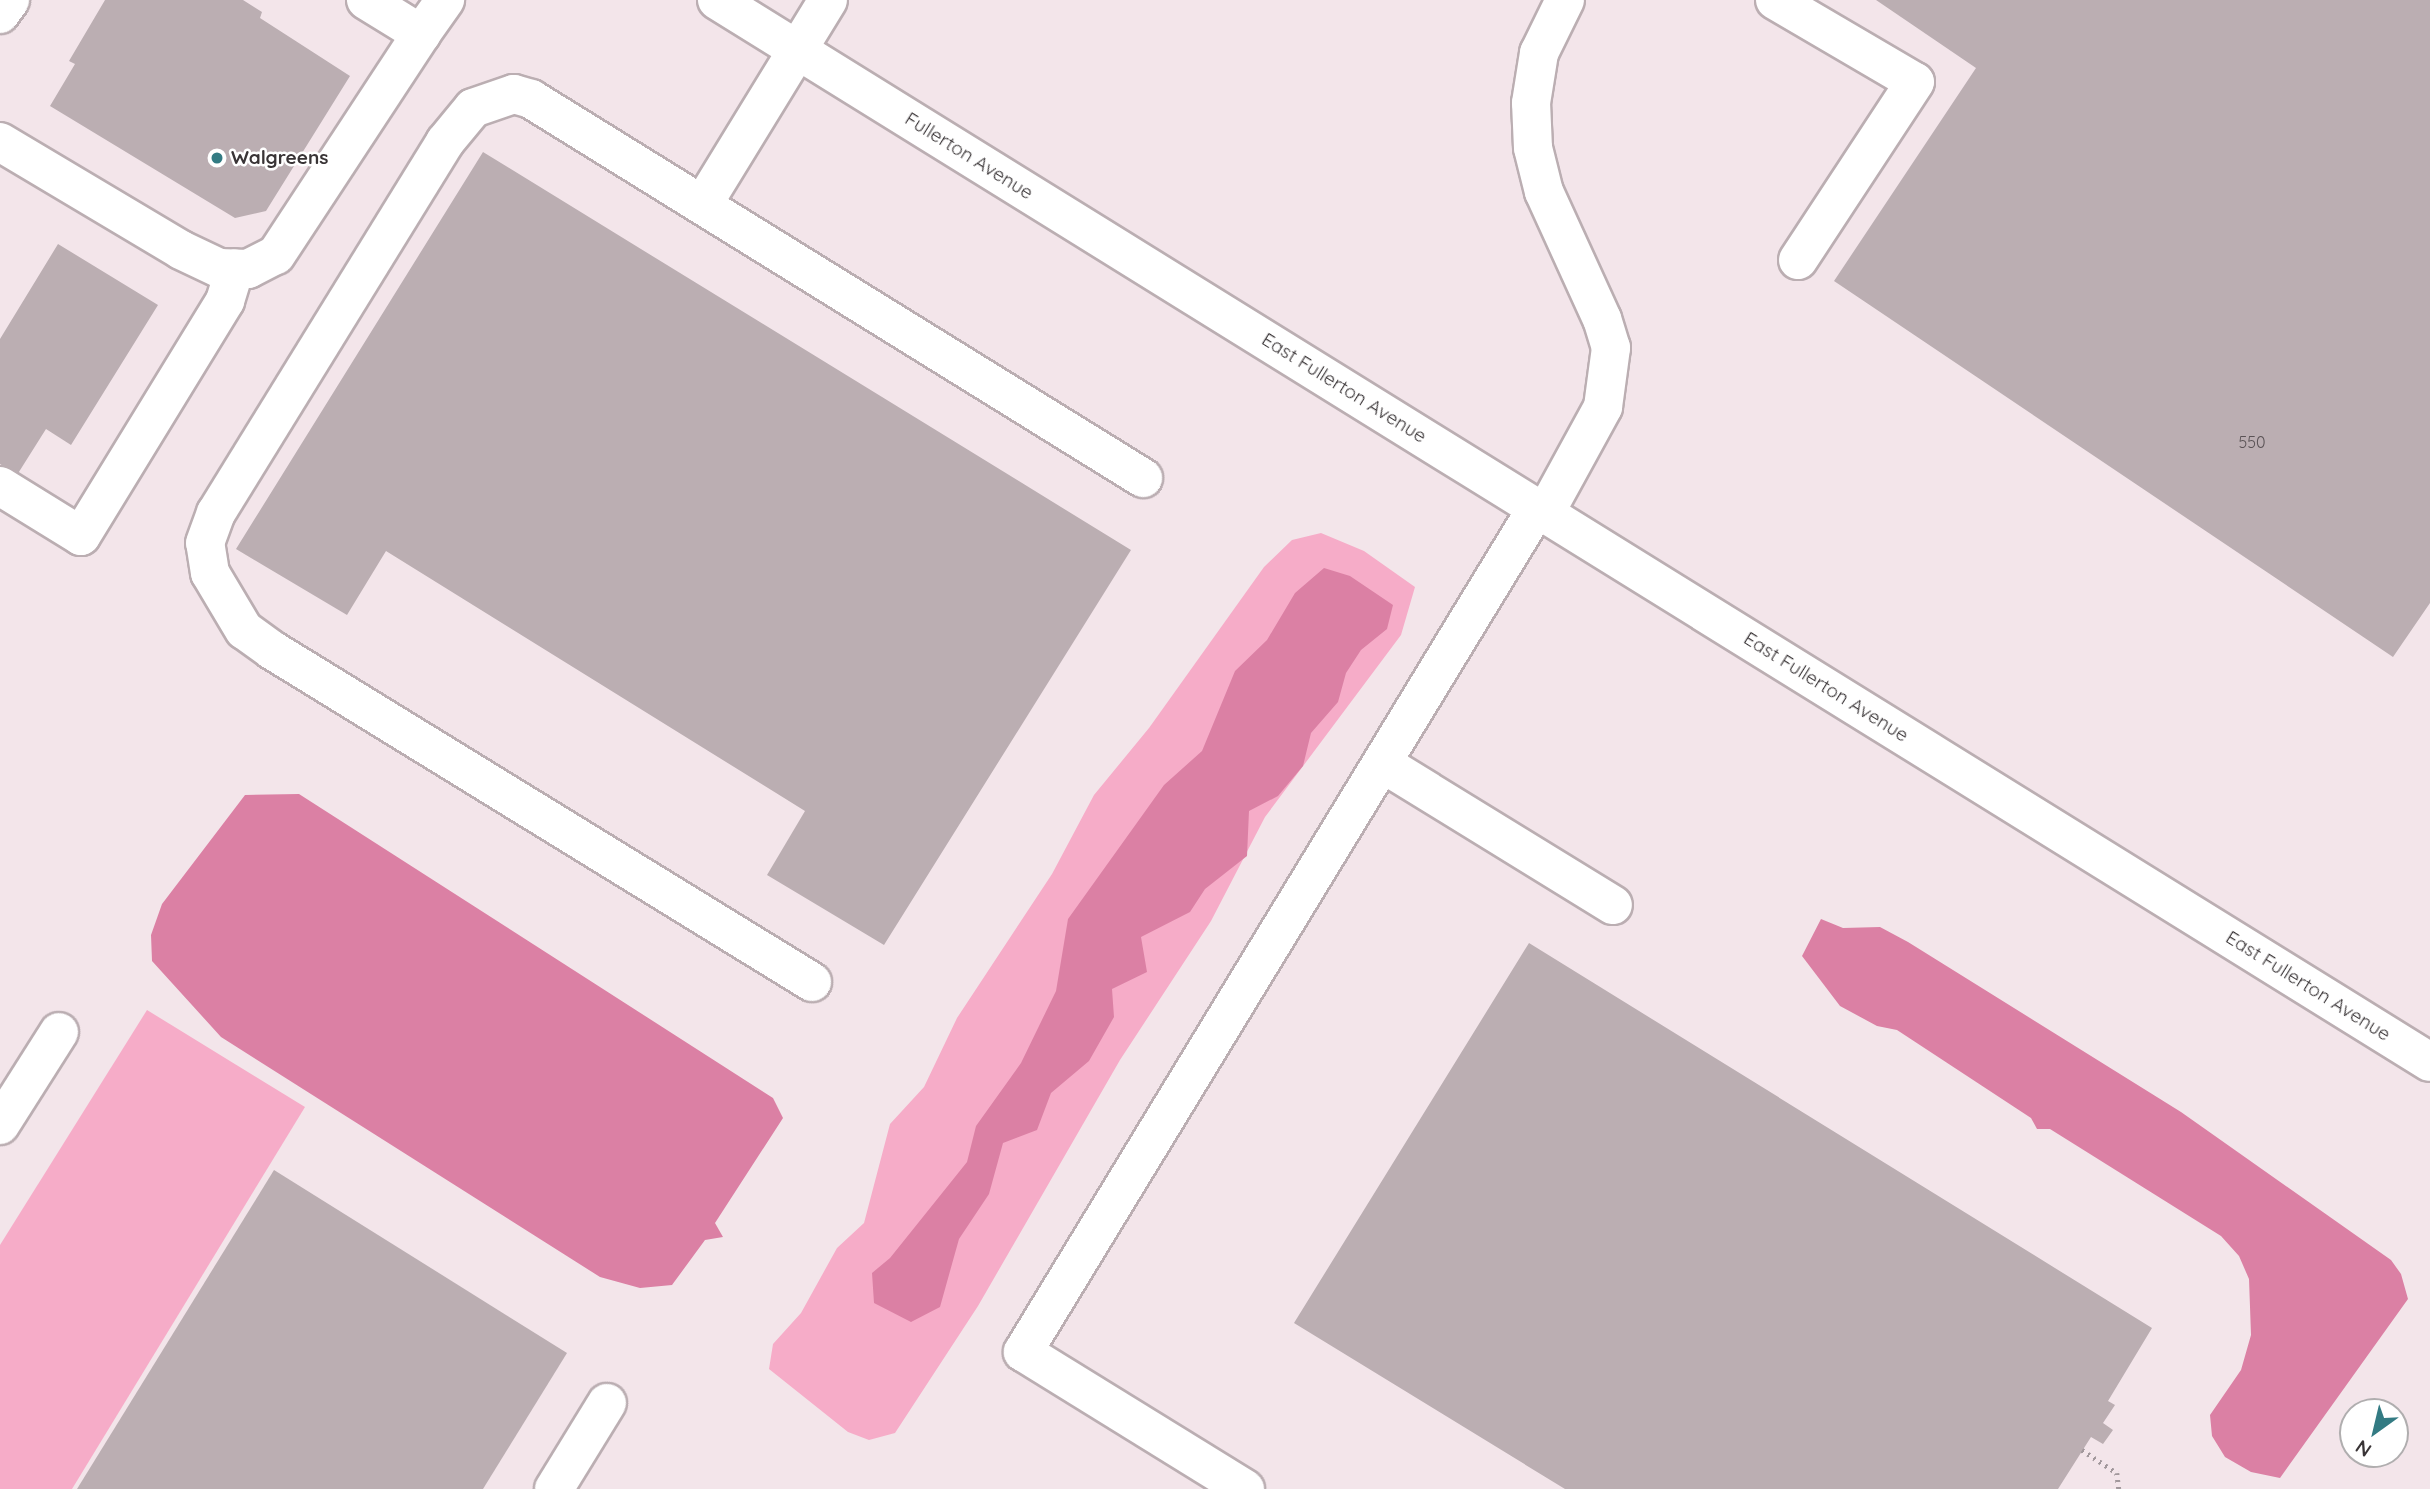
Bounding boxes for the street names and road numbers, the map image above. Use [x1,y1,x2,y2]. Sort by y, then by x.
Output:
street label: Fullerton Avenue [901,107,1037,205]
street label: East Fullerton Avenue [1258,328,1430,448]
street label: East Fullerton Avenue [1740,627,1912,747]
street label: East Fullerton Avenue [2222,926,2394,1046]

